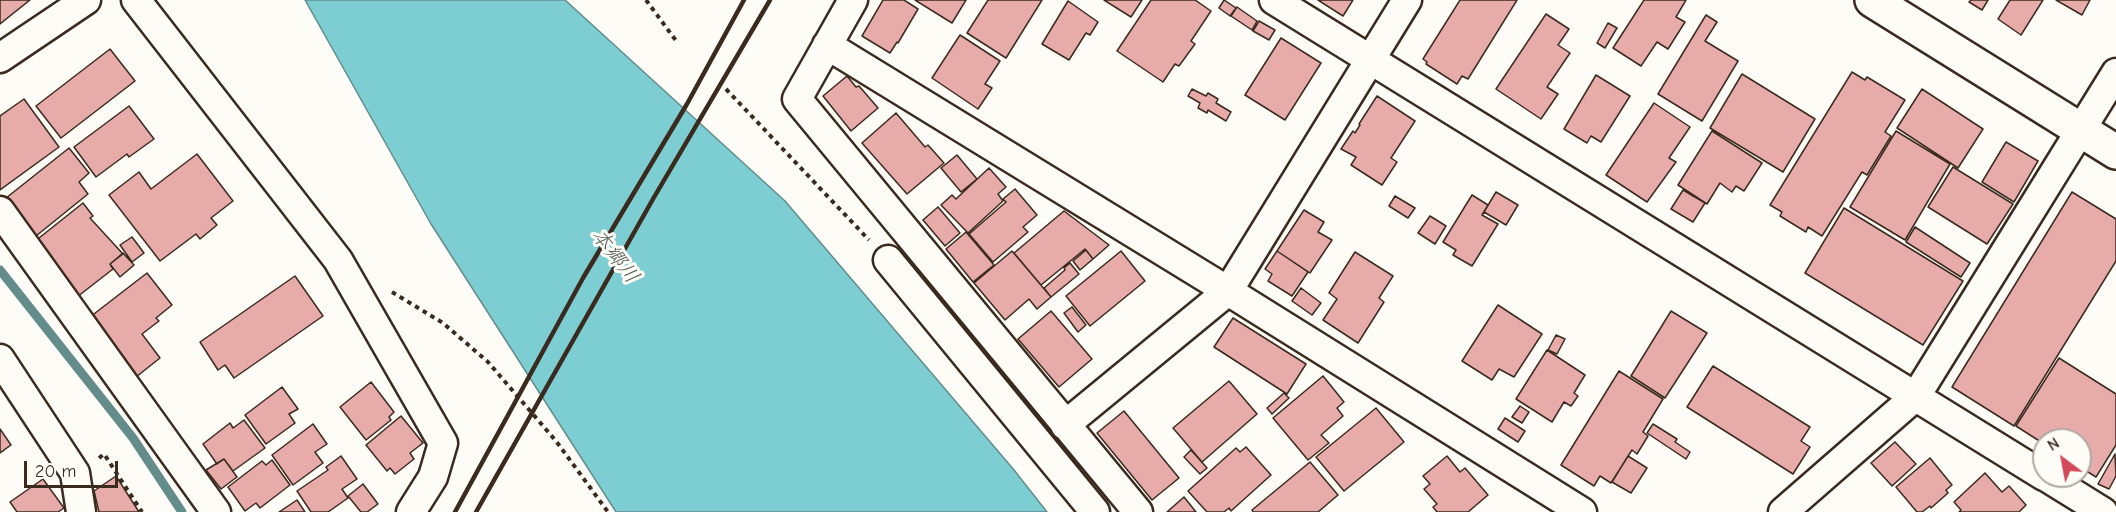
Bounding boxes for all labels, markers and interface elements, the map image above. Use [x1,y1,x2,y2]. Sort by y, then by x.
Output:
water label: 本郷川 [586,223,644,289]
north arrow [2032,428,2092,488]
text: N [2044,434,2063,455]
scale bar [27,449,122,487]
text: 20 m [35,461,76,482]

